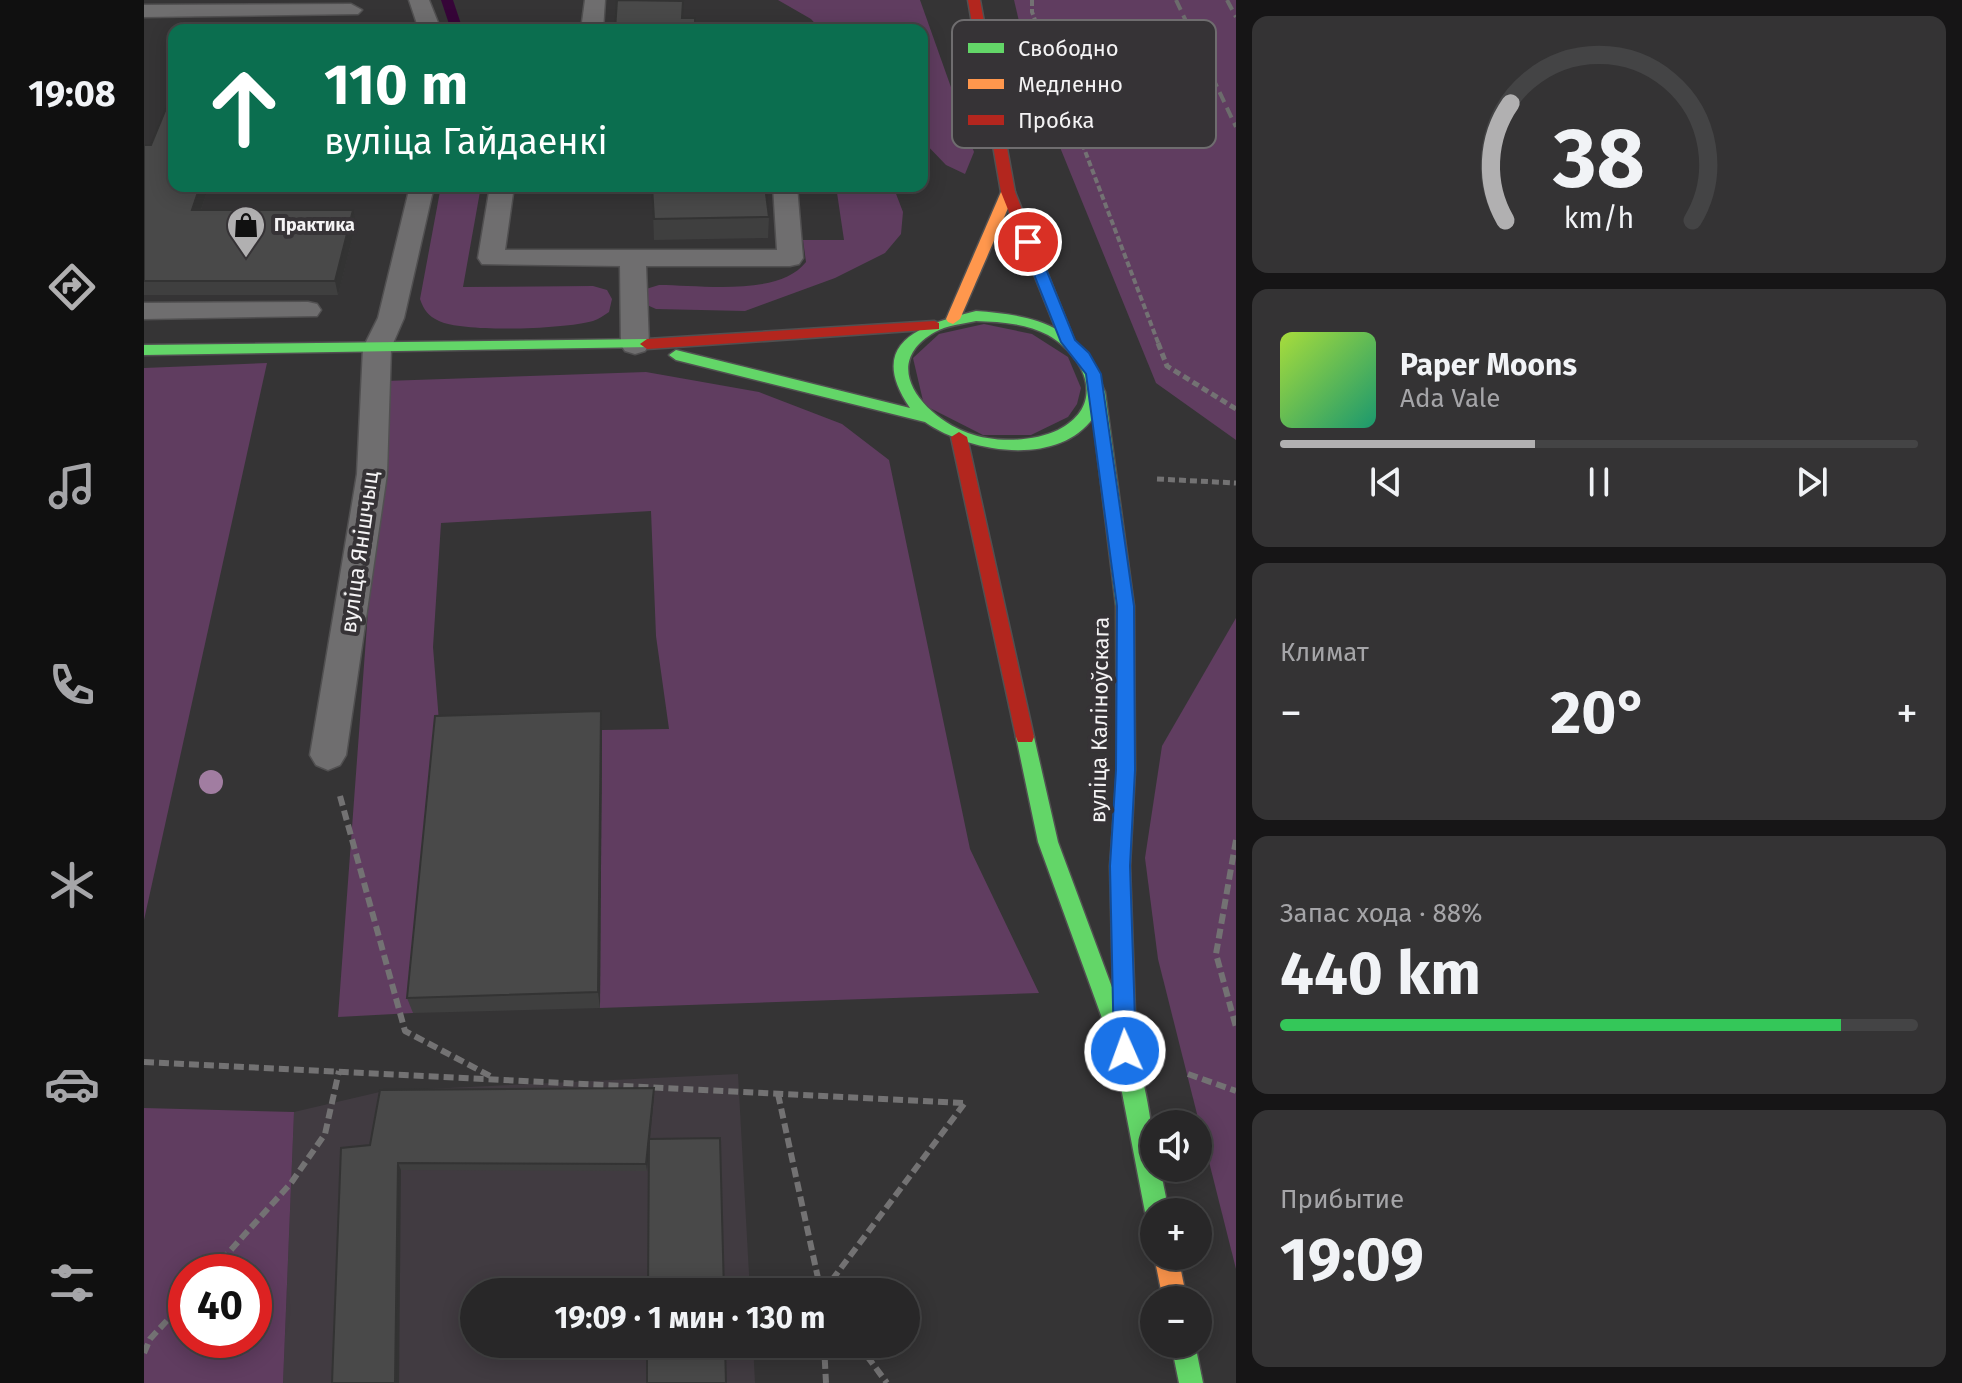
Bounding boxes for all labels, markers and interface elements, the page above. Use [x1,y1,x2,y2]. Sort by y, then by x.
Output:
legend [952,20,1216,148]
text: Свободно [1018,35,1119,62]
text: 110 m [324,52,468,119]
icon: ahead [192,56,296,160]
text: Медленно [1018,71,1123,98]
text: 19:08 [28,72,116,116]
text: Пробка [1018,107,1095,134]
text: 38 [1552,108,1645,208]
text: вуліца Гайдаенкі [324,120,608,164]
text: km/h [1564,201,1634,236]
shop icon: Практика [225,204,267,259]
pin [994,208,1062,276]
place label: Практика [274,214,355,236]
icon: arrive [1006,220,1050,264]
icon: directions [44,259,100,315]
text: Paper Moons [1400,347,1577,383]
text: Ada Vale [1400,383,1500,414]
icon: music [44,458,100,514]
icon: previous [1364,460,1408,504]
icon: pause [1577,460,1621,504]
icon: next [1790,460,1834,504]
street label: вуліца Янішчыц [335,469,384,635]
street label: вуліца Каліноўскага [1084,617,1115,823]
text: Климат [1280,637,1369,668]
icon: phone [44,657,100,713]
text: 20° [1550,677,1648,749]
text: − [1280,687,1302,740]
text: + [1896,687,1918,740]
icon: climate [44,857,100,913]
text: Запас хода · 88% [1280,898,1483,929]
text: 440 km [1280,938,1481,1010]
position arrow [1083,1009,1167,1093]
icon: car [44,1056,100,1112]
map controls [1140,1110,1212,1358]
button: sound [1140,1110,1212,1182]
text: Прибытие [1280,1184,1404,1215]
button: + [1140,1198,1212,1270]
text: 19:09 [1280,1224,1424,1296]
speed limit sign: 40 [168,1254,272,1358]
icon: filters [44,1255,100,1311]
button: − [1140,1286,1212,1358]
text: 19:09 · 1 мин · 130 m [555,1300,825,1336]

